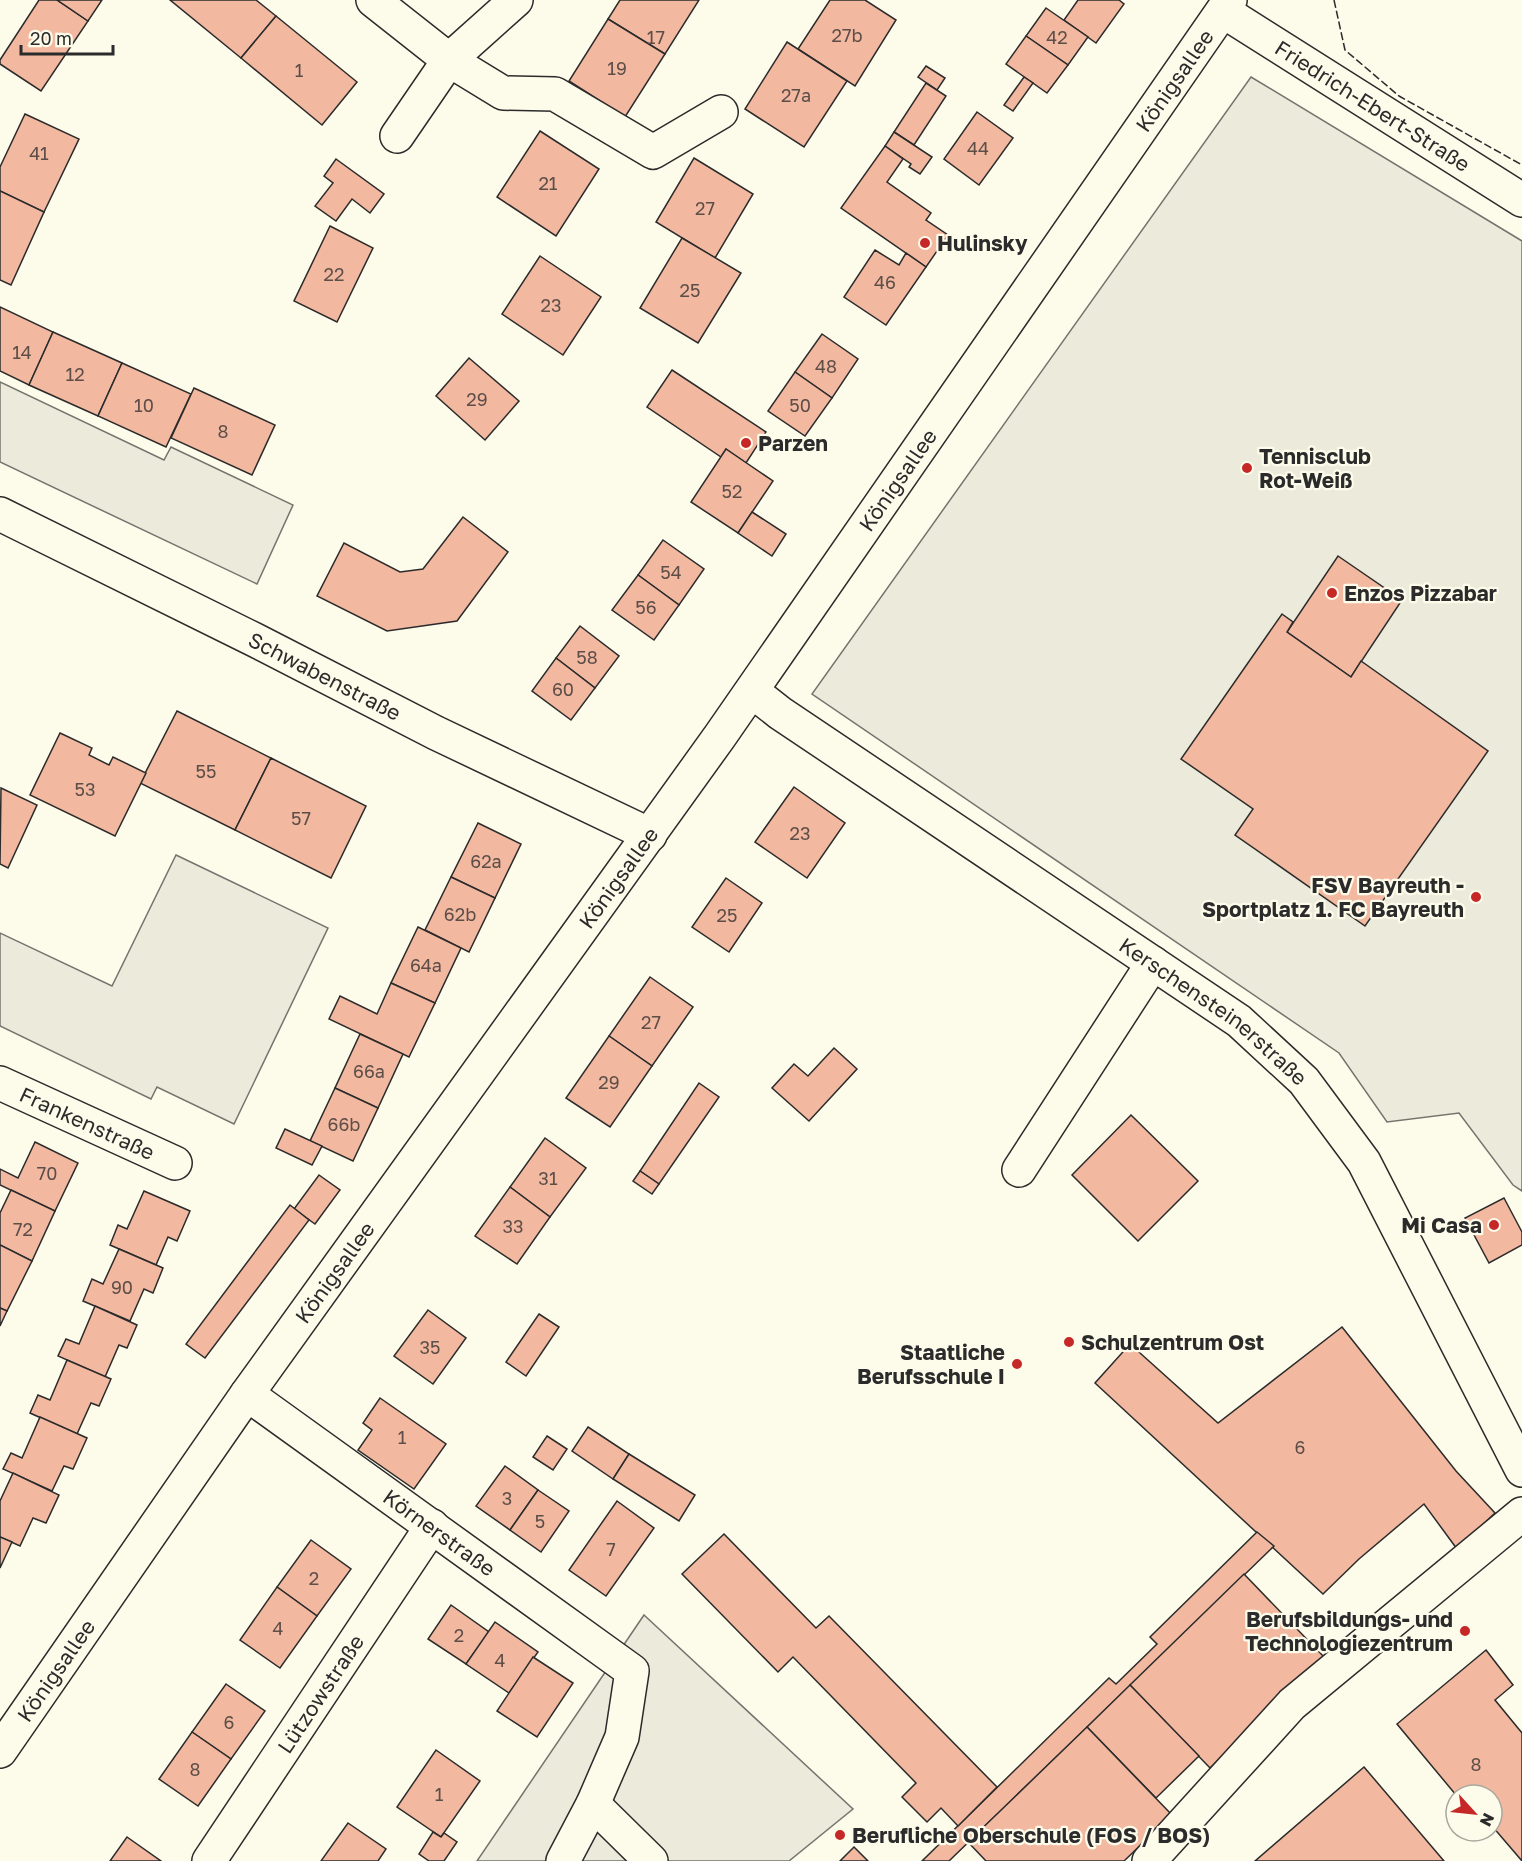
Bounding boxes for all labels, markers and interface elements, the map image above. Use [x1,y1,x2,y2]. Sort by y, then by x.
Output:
scale bar [21,18,112,56]
house number: 27b [831,24,863,46]
street label: Königsallee [1130,24,1219,137]
house number: 17 [647,26,665,48]
house number: 42 [1046,26,1068,48]
text: 20 m [30,27,72,49]
street label: Friedrich-Ebert-Straße [1270,34,1475,177]
house number: 19 [607,57,627,79]
house number: 1 [295,59,304,81]
house number: 27a [781,84,811,106]
house number: 44 [967,137,989,159]
house number: 41 [29,142,49,164]
house number: 21 [538,172,558,194]
house number: 27 [695,197,715,219]
place label: Hulinsky [937,230,1028,256]
marker: Hulinsky [918,236,932,250]
house number: 22 [324,263,344,285]
house number: 46 [874,271,896,293]
house number: 25 [680,279,700,301]
house number: 23 [541,294,561,316]
house number: 14 [12,341,32,363]
house number: 48 [815,355,837,377]
house number: 12 [65,363,85,385]
house number: 29 [466,388,488,410]
house number: 10 [134,394,154,416]
house number: 50 [789,394,811,416]
house number: 8 [218,420,228,442]
street label: Königsallee [853,424,942,536]
place label: Parzen [758,430,828,456]
marker: Parzen [739,436,753,450]
place label: Tennisclub Rot-Weiß [1259,443,1371,493]
marker: Tennisclub Rot-Weiß [1240,461,1254,475]
house number: 52 [722,480,742,502]
house number: 54 [660,561,682,583]
place label: Enzos Pizzabar [1344,580,1497,606]
marker: Enzos Pizzabar [1325,586,1339,600]
house number: 56 [635,596,657,618]
street label: Schwabenstraße [244,626,405,726]
house number: 58 [576,646,598,668]
house number: 60 [552,678,574,700]
house number: 55 [196,760,216,782]
house number: 53 [75,778,95,800]
house number: 57 [291,807,311,829]
street label: Königsallee [573,822,663,934]
house number: 23 [790,822,810,844]
house number: 62a [470,850,502,872]
place label: FSV Bayreuth - Sportplatz 1. FC Bayreuth [1202,872,1464,922]
marker: FSV Bayreuth - Sportplatz 1. FC Bayreuth [1469,890,1483,904]
house number: 62b [444,903,476,925]
house number: 25 [717,904,737,926]
street label: Kerschensteinerstraße [1115,932,1313,1091]
house number: 64a [410,954,442,976]
house number: 27 [641,1011,661,1033]
house number: 66a [353,1060,385,1082]
house number: 29 [598,1071,620,1093]
street label: Frankenstraße [16,1081,159,1165]
house number: 66b [328,1113,360,1135]
house number: 70 [37,1162,57,1184]
house number: 31 [538,1167,558,1189]
place label: Mi Casa [1401,1212,1482,1238]
house number: 33 [502,1215,524,1237]
street label: Königsallee [289,1216,380,1328]
house number: 72 [13,1218,33,1240]
marker: Mi Casa [1487,1218,1501,1232]
house number: 90 [111,1276,133,1298]
place label: Schulzentrum Ost [1081,1329,1264,1355]
marker: Schulzentrum Ost [1062,1335,1076,1349]
house number: 35 [420,1336,440,1358]
place label: Staatliche Berufsschule I [857,1339,1005,1389]
marker: Staatliche Berufsschule I [1010,1357,1024,1371]
house number: 1 [398,1426,407,1448]
house number: 6 [1295,1436,1305,1458]
street label: Körnerstraße [378,1483,501,1582]
house number: 3 [502,1487,512,1509]
house number: 5 [535,1510,545,1532]
house number: 7 [606,1538,616,1560]
house number: 2 [309,1567,319,1589]
place label: Berufsbildungs- und Technologiezentrum [1245,1606,1453,1656]
street label: Königsallee [11,1614,100,1727]
house number: 4 [273,1617,284,1639]
house number: 2 [454,1624,464,1646]
marker: Berufsbildungs- und Technologiezentrum [1458,1624,1472,1638]
street label: Lützowstraße [272,1629,369,1758]
house number: 4 [495,1649,506,1671]
house number: 6 [224,1711,234,1733]
house number: 8 [1471,1753,1481,1775]
house number: 8 [190,1758,200,1780]
house number: 1 [435,1783,444,1805]
north arrow [1444,1783,1504,1843]
text: N [1476,1810,1499,1830]
place label: Berufliche Oberschule (FOS / BOS) [852,1822,1210,1848]
marker: Berufliche Oberschule (FOS / BOS) [833,1828,847,1842]

